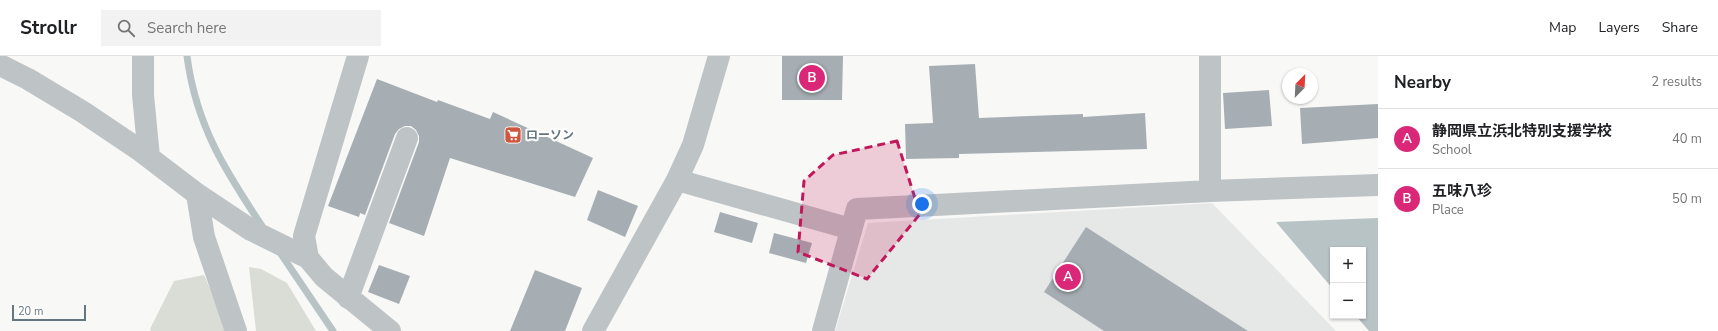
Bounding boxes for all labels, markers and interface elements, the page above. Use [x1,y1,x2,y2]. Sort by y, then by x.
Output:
search box [101,10,381,46]
text: Strollr [20,15,77,41]
icon: search [115,17,137,39]
text: Search here [147,18,227,38]
text: Map [1549,18,1576,37]
text: Layers [1598,18,1640,37]
text: Share [1662,18,1698,37]
pin: B [799,63,825,93]
north arrow [1282,68,1318,104]
text: Nearby [1394,71,1451,94]
text: 2 results [1651,73,1702,91]
text: 静岡県立浜北特別支援学校 [1432,121,1612,141]
supermarket icon: ローソン [503,125,523,145]
place label: ローソン [526,127,574,143]
text: A [1402,130,1412,148]
text: 40 m [1672,130,1702,148]
text: School [1432,141,1472,159]
text: 五味八珍 [1432,181,1492,201]
text: B [1403,190,1411,208]
text: 50 m [1672,190,1702,208]
your location [912,194,932,214]
text: Place [1432,201,1464,219]
map controls [1330,247,1366,319]
button: + [1330,247,1366,283]
pin: A [1055,262,1081,292]
button: − [1330,283,1366,319]
scale bar [12,303,86,322]
text: 20 m [18,304,43,319]

